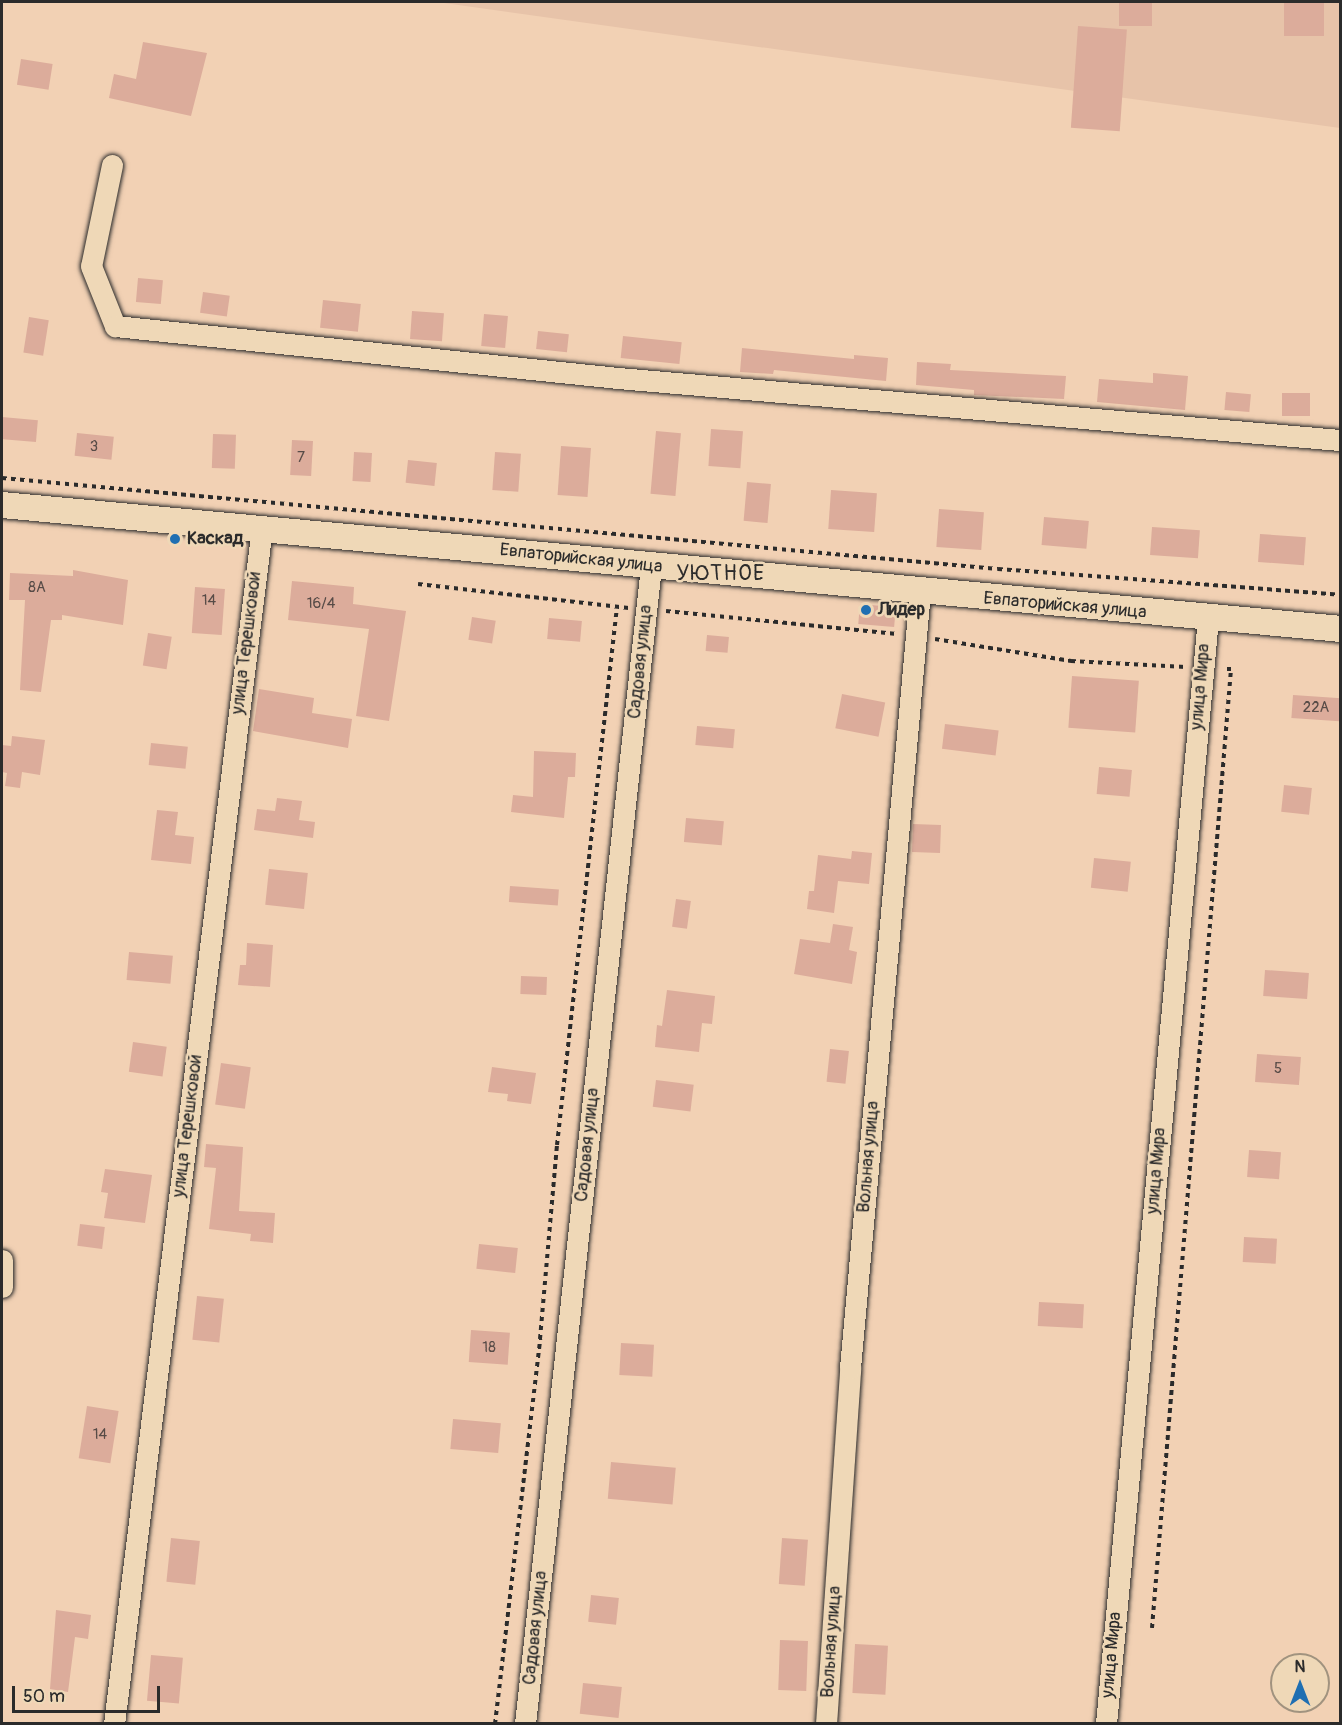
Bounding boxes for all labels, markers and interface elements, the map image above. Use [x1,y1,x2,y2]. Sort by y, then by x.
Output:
house number: 3 [90,438,98,456]
house number: 7 [297,449,305,467]
place label: Каскад [187,528,243,550]
marker: Каскад [168,532,182,546]
street label: Евпаторийская улица [499,540,663,578]
district label: УЮТНОЕ [677,561,765,587]
street label: улица Терешковой [228,570,266,716]
house number: 8А [28,579,46,597]
street label: Евпаторийская улица [983,588,1147,624]
house number: 14 [202,592,216,610]
house number: 16/4 [307,595,335,613]
place label: Лидер [878,599,925,621]
marker: Лидер [859,603,873,617]
street label: Садовая улица [624,604,658,720]
street label: улица Мира [1186,643,1216,731]
house number: 22А [1303,699,1329,717]
street label: улица Терешковой [169,1053,207,1199]
house number: 5 [1274,1060,1282,1078]
street label: Садовая улица [571,1087,605,1203]
street label: Вольная улица [853,1100,885,1214]
street label: улица Мира [1142,1127,1172,1215]
house number: 18 [482,1339,496,1357]
house number: 14 [93,1426,107,1444]
street label: Садовая улица [519,1570,553,1686]
street label: Вольная улица [817,1585,847,1699]
street label: улица Мира [1097,1611,1127,1699]
north arrow [1270,1653,1330,1713]
text: N [1295,1657,1305,1677]
scale bar [15,1674,164,1712]
text: 50 m [23,1685,65,1708]

